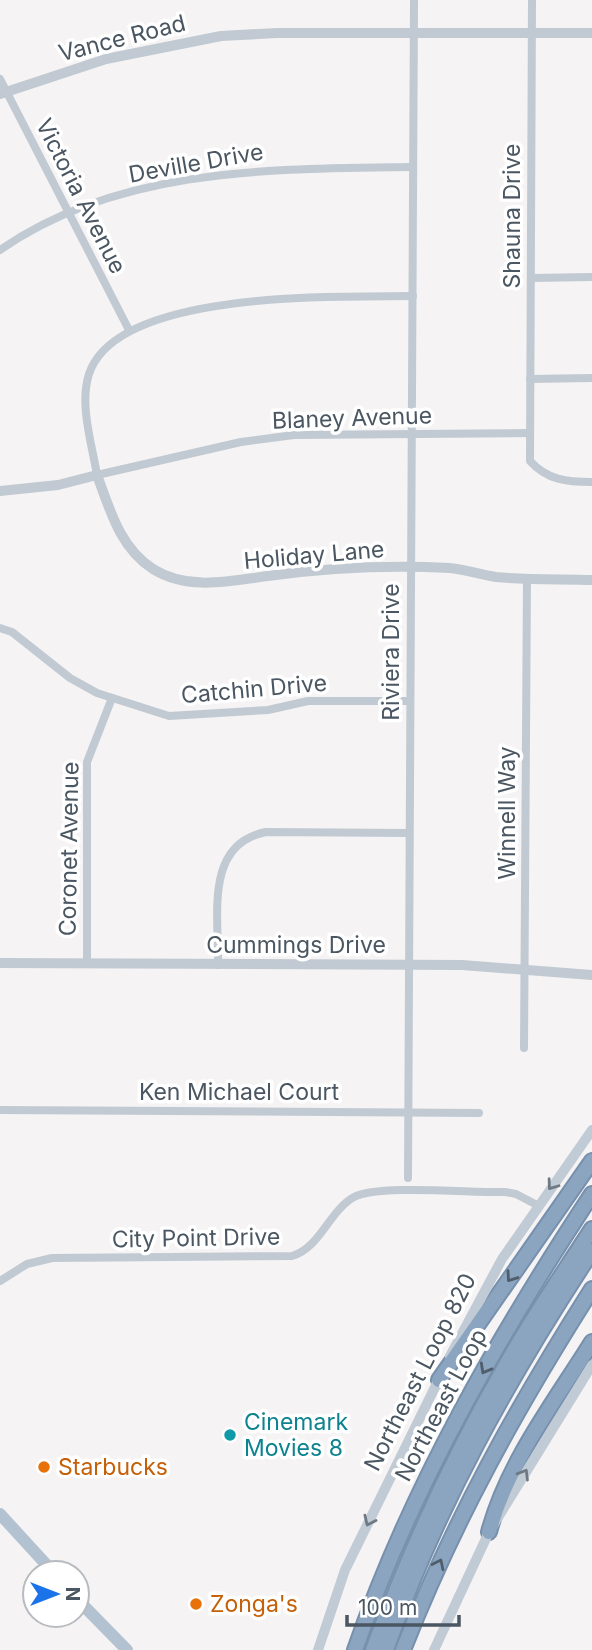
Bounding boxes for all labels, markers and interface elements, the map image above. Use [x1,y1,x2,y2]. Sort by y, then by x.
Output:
street label: Vance Road [56,9,188,67]
street label: Victoria Avenue [30,114,132,278]
street label: Deville Drive [127,137,265,189]
street label: Shauna Drive [498,144,526,288]
street label: Blaney Avenue [271,401,433,435]
street label: Holiday Lane [243,535,385,575]
street label: Riviera Drive [377,583,405,721]
street label: Catchin Drive [180,669,328,709]
street label: Winnell Way [493,746,521,880]
street label: Coronet Avenue [53,762,85,936]
street label: Cummings Drive [206,931,386,959]
street label: Ken Michael Court [139,1078,340,1106]
one-way arrow [548,1177,560,1190]
street label: City Point Drive [112,1223,280,1253]
street label: Northeast Loop 820 [358,1269,482,1475]
one-way arrow [507,1269,519,1282]
street label: Northeast Loop [389,1324,493,1486]
one-way arrow [480,1362,493,1375]
place label: Cinemark Movies 8 [244,1408,348,1462]
marker: Cinemark Movies 8 [222,1427,238,1443]
place label: Starbucks [58,1453,168,1481]
marker: Starbucks [36,1459,52,1475]
one-way arrow [516,1468,529,1481]
one-way arrow [363,1514,377,1526]
north arrow [21,1559,91,1629]
one-way arrow [430,1559,444,1571]
scale bar [347,1584,459,1628]
text: N [61,1587,84,1601]
place label: Zonga's [210,1590,298,1618]
text: 100 m [358,1595,417,1620]
marker: Zonga's [188,1596,204,1612]

